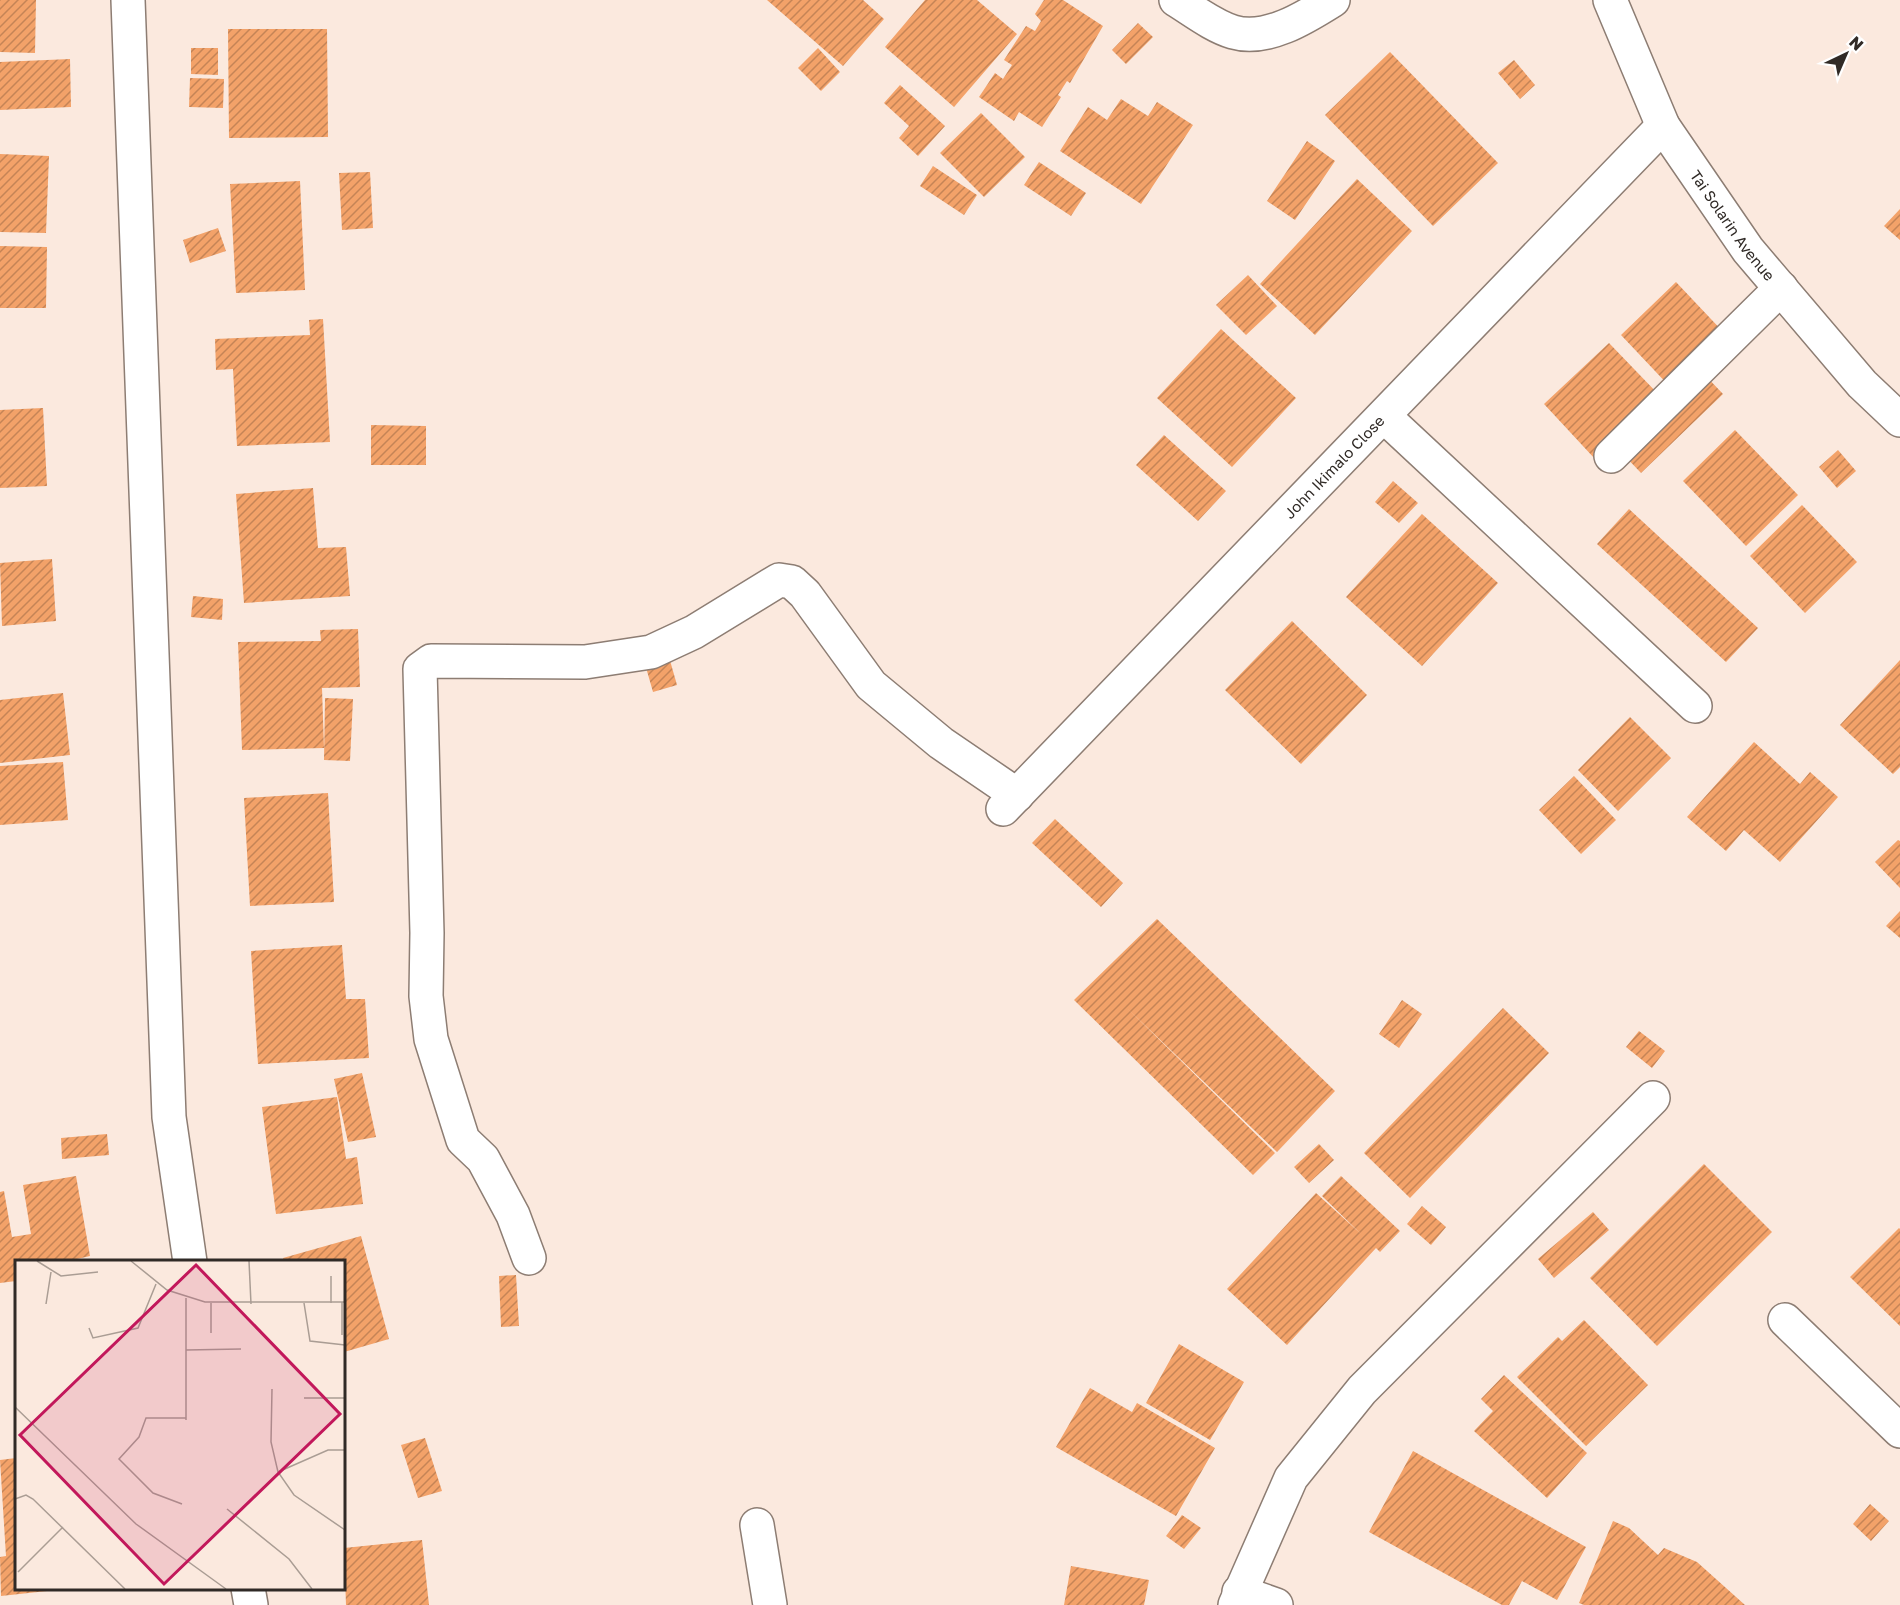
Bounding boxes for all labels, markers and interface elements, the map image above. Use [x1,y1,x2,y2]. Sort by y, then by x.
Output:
north arrow [1816,24,1876,84]
text: N [1845,32,1868,55]
street label: Tai Solarin Avenue [1687,167,1779,284]
street label: John Ikimalo Close [1280,411,1388,522]
inset map [15,1260,345,1590]

